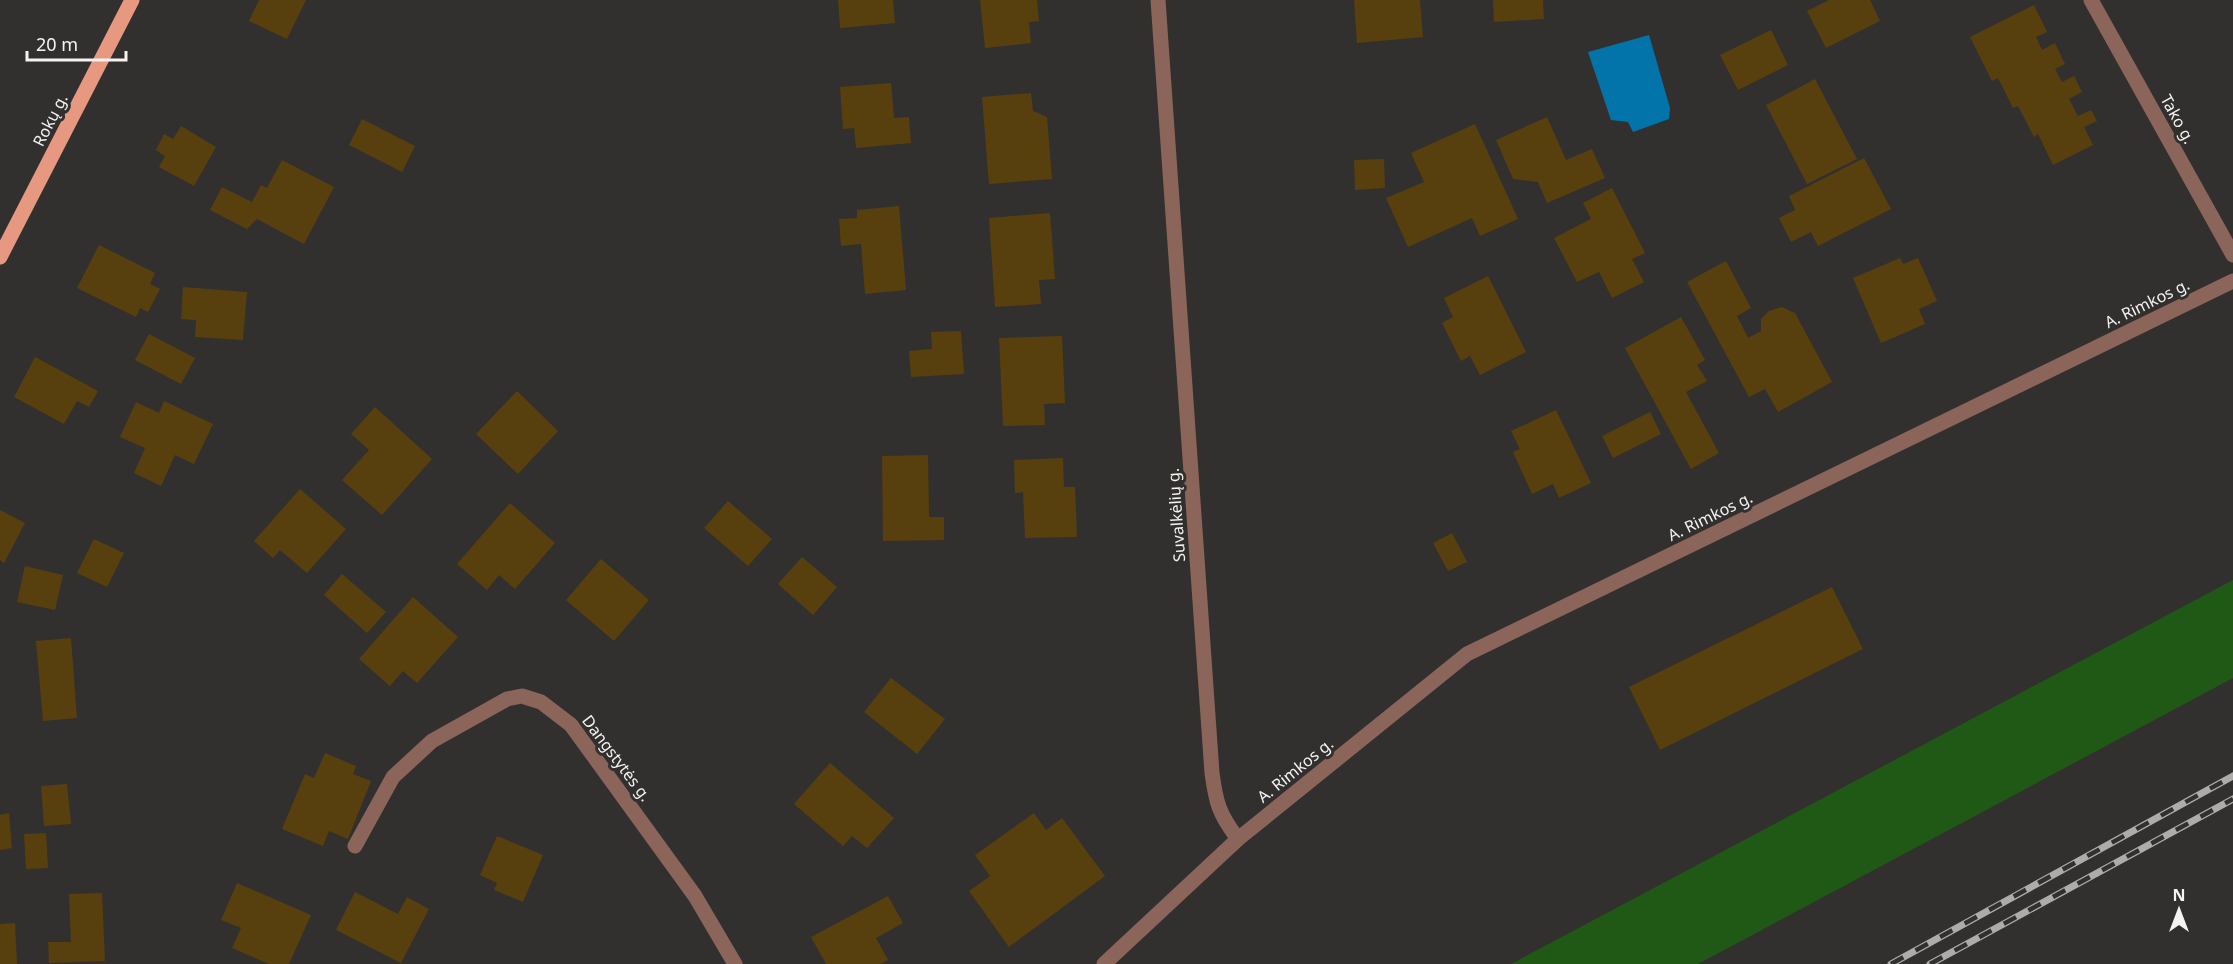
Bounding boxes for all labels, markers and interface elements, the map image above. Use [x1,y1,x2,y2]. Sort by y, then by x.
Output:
scale bar [27,24,126,62]
text: 20 m [36,32,78,56]
street label: Rokų g. [27,90,73,150]
street label: Tako g. [2156,90,2200,148]
street label: A. Rimkos g. [2101,273,2193,333]
street label: Suvalkėlių g. [1162,467,1190,563]
street label: A. Rimkos g. [1664,486,1756,546]
street label: Dangstytės g. [577,710,657,806]
street label: A. Rimkos g. [1252,733,1338,807]
north arrow [2149,880,2209,940]
text: N [2172,884,2186,906]

